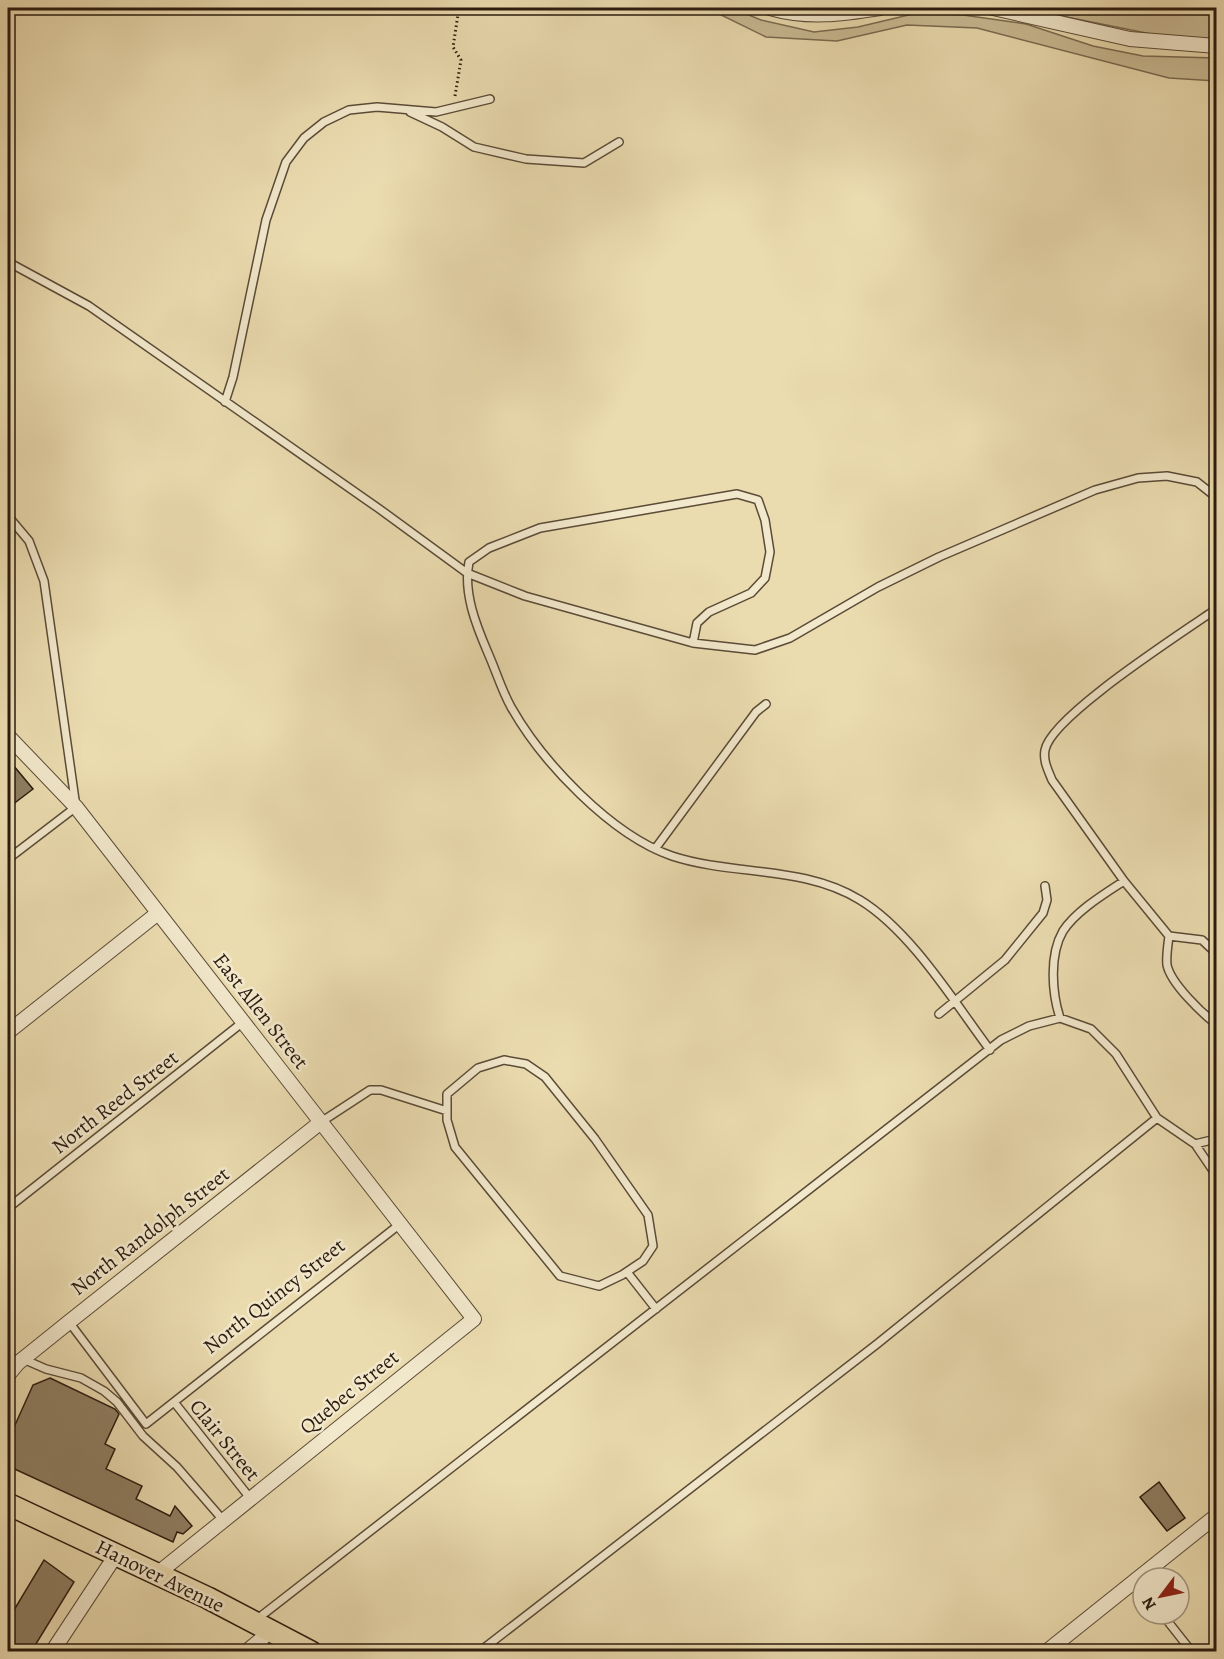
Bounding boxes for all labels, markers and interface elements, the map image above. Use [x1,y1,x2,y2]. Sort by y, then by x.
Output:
street label: East Allen Street [207,947,315,1075]
street label: North Reed Street [46,1044,184,1160]
street label: North Randolph Street [65,1160,235,1302]
street label: North Quincy Street [197,1232,351,1360]
street label: Quebec Street [293,1343,405,1441]
street label: Clair Street [183,1393,267,1487]
street label: Hanover Avenue [91,1533,229,1619]
north arrow [1131,1566,1191,1626]
text: N [1137,1592,1162,1614]

